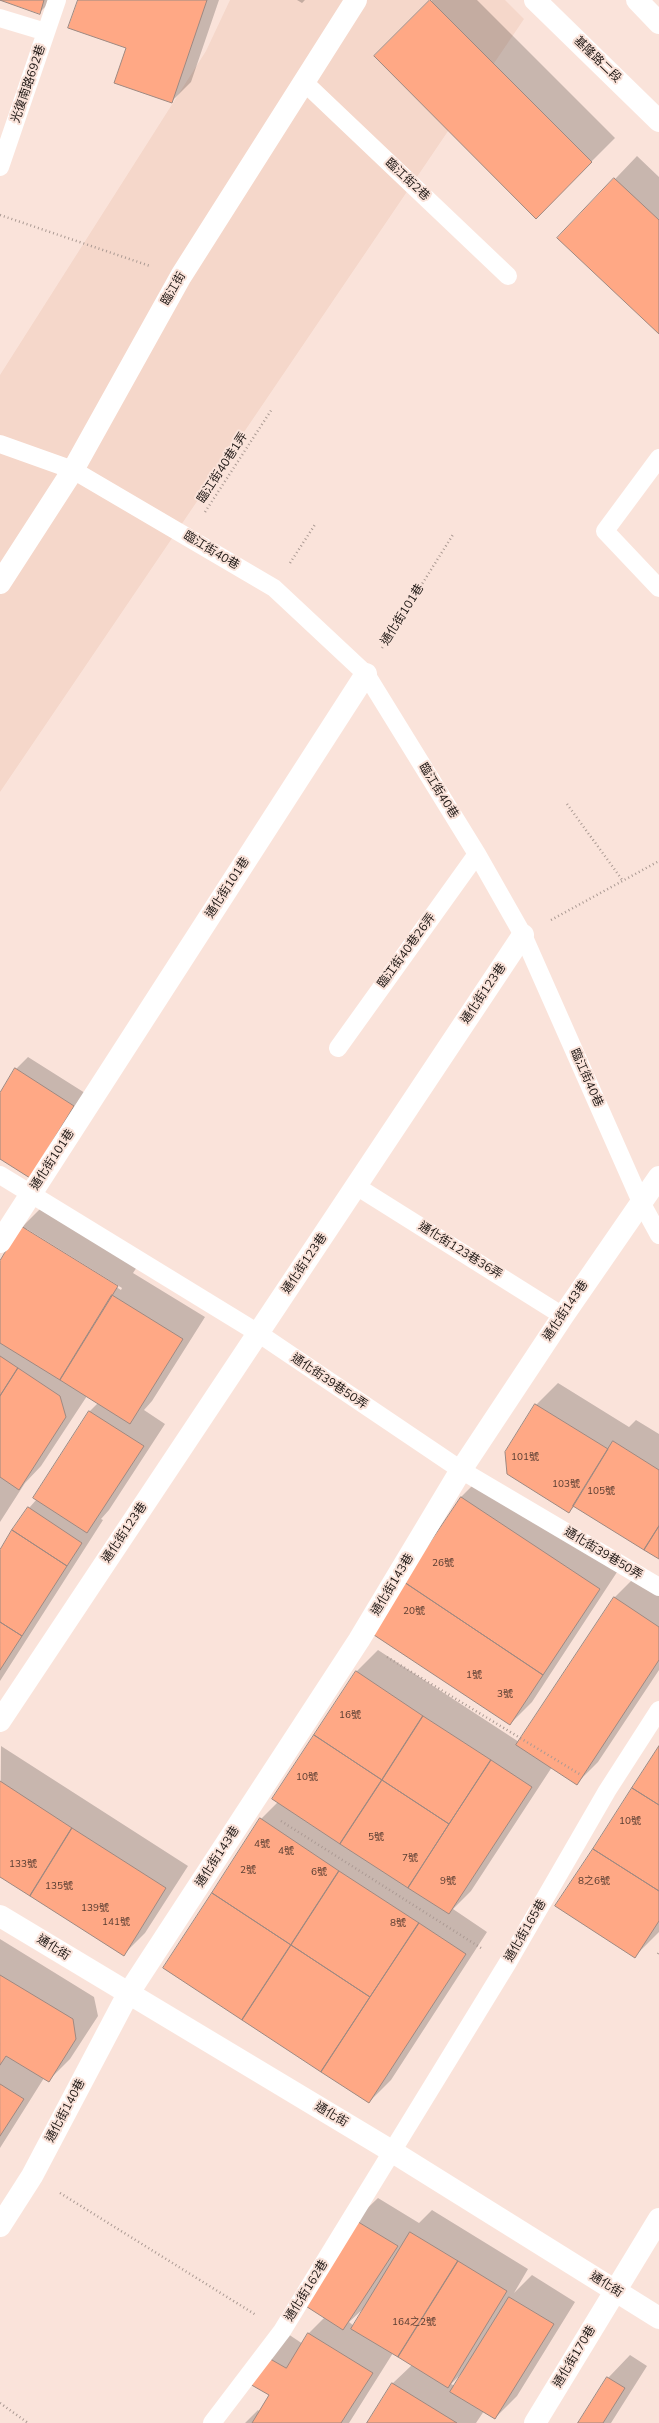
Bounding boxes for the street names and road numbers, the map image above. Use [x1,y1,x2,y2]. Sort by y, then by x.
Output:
street label: 基隆路二段 [570,34,624,86]
street label: 光復南路692巷 [9,43,49,125]
street label: 臨江街2巷 [382,156,432,204]
street label: 臨江街 [159,270,189,308]
street label: 臨江街40巷1弄 [195,430,251,506]
street label: 臨江街40巷 [181,529,241,573]
street label: 通化街101巷 [378,582,428,648]
street label: 臨江街40巷 [415,761,461,821]
street label: 通化街101巷 [203,855,253,921]
street label: 臨江街40巷26弄 [375,911,439,991]
street label: 通化街123巷 [459,961,509,1027]
street label: 臨江街40巷 [567,1047,605,1109]
street label: 通化街101巷 [28,1127,78,1193]
street label: 通化街123巷36弄 [415,1219,505,1283]
street label: 通化街123巷 [280,1231,330,1297]
street label: 通化街143巷 [541,1278,591,1344]
street label: 通化街39巷50弄 [288,1351,370,1413]
street label: 通化街123巷 [100,1500,150,1566]
street label: 通化街39巷50弄 [561,1525,645,1583]
street label: 通化街143巷 [369,1551,417,1619]
street label: 通化街143巷 [193,1824,243,1890]
street label: 通化街165巷 [502,1897,550,1965]
street label: 通化街 [34,1932,72,1964]
street label: 通化街140巷 [43,2077,89,2145]
street label: 通化街 [312,2100,350,2130]
street label: 通化街162巷 [282,2258,332,2324]
street label: 通化街 [587,2269,625,2301]
street label: 通化街170巷 [551,2323,599,2391]

